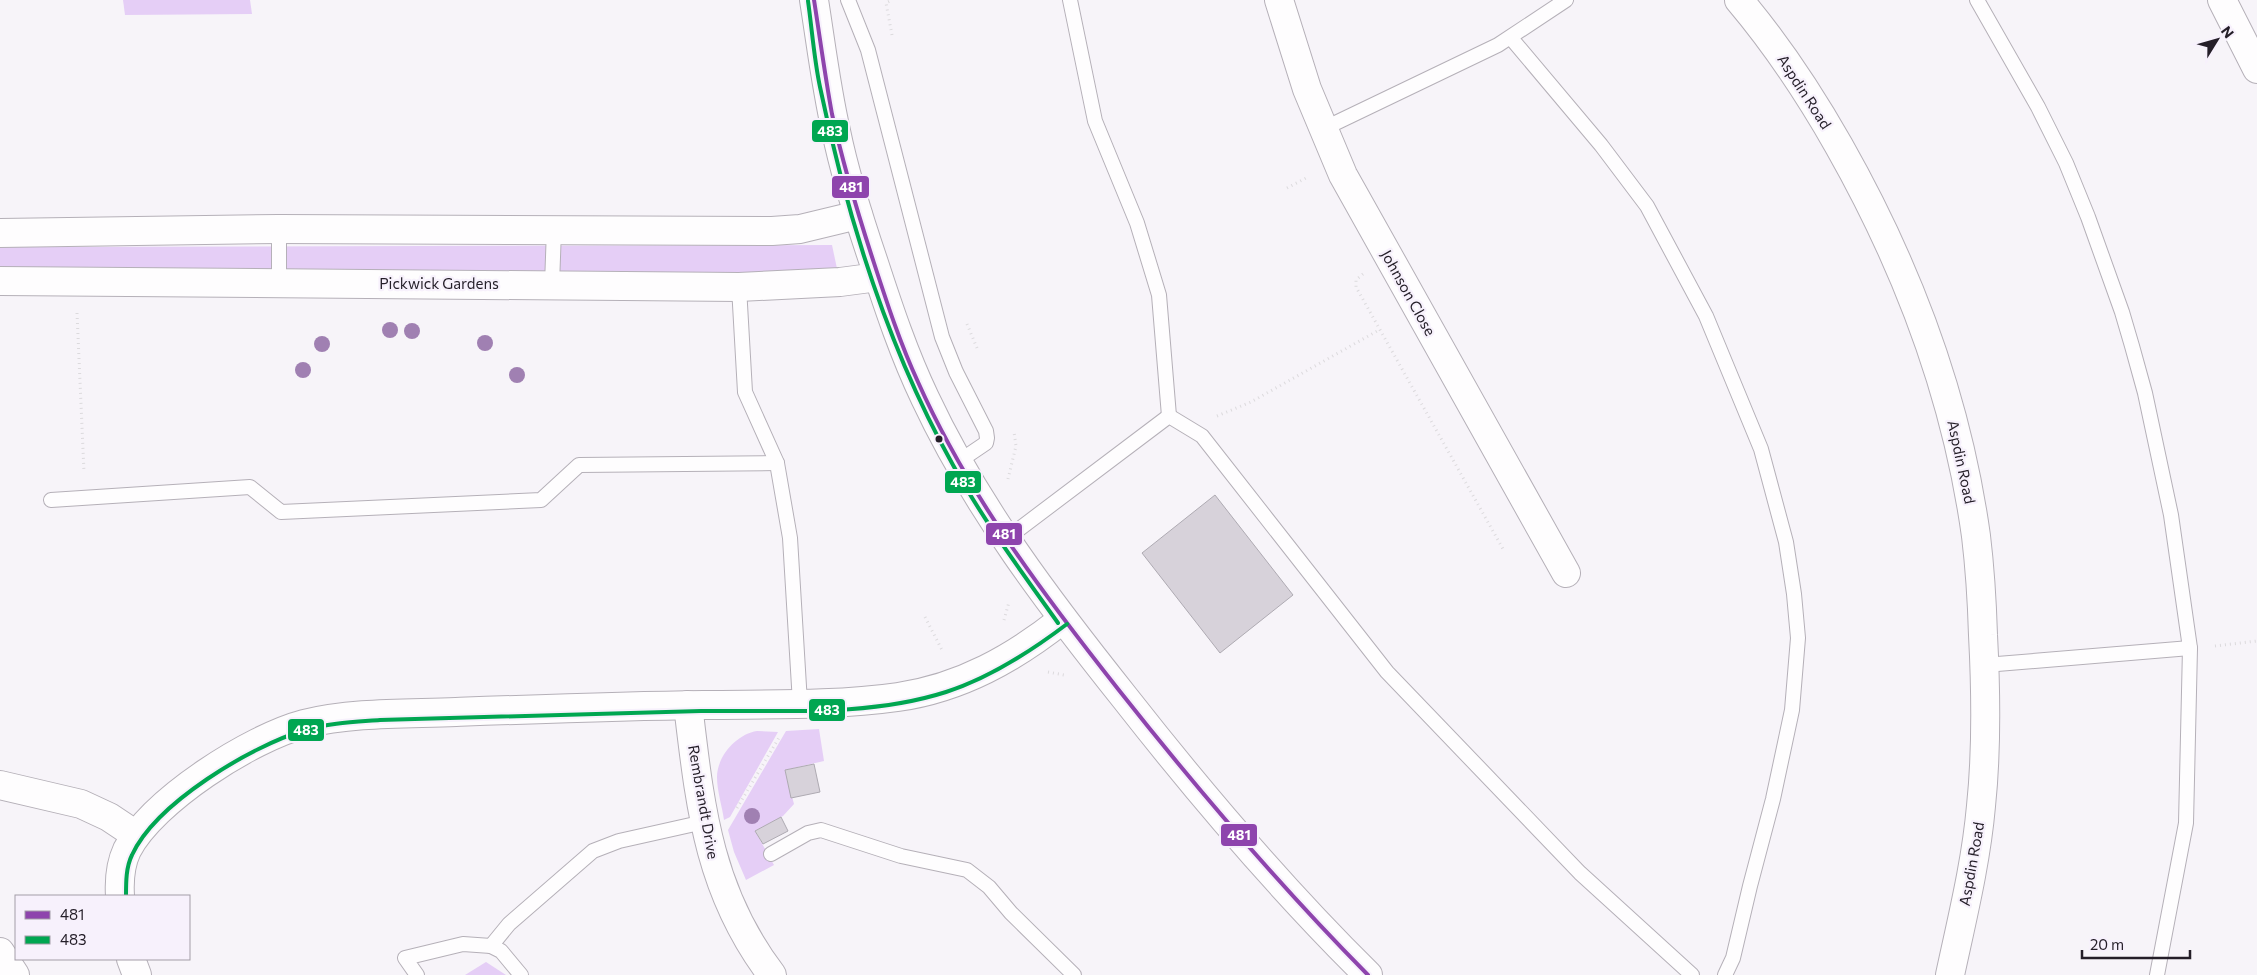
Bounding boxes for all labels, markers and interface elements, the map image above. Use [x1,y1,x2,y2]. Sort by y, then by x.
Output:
north arrow [2192,15,2242,65]
text: N [2218,23,2238,41]
street label: Aspdin Road [1774,51,1836,132]
line badge: 483 [811,119,849,143]
text: 483 [817,122,843,139]
line badge: 481 [831,175,870,199]
text: 481 [839,178,863,195]
street label: Johnson Close [1378,246,1440,339]
street label: Pickwick Gardens [379,274,499,292]
street label: Aspdin Road [1944,418,1980,505]
unlabelled marker [934,434,944,444]
line badge: 483 [944,470,982,494]
text: 483 [950,473,976,490]
line badge: 481 [985,522,1023,546]
text: 481 [992,525,1016,542]
line badge: 483 [808,698,846,722]
text: 483 [814,701,840,718]
line badge: 483 [287,718,325,742]
text: 483 [293,721,319,738]
street label: Rembrandt Drive [685,743,723,860]
street label: Aspdin Road [1955,820,1987,907]
line badge: 481 [1220,823,1258,847]
text: 481 [1227,826,1251,843]
legend [15,895,190,960]
text: 481 [60,905,85,923]
scale bar [2082,928,2190,960]
text: 483 [60,930,87,948]
text: 20 m [2090,935,2124,953]

